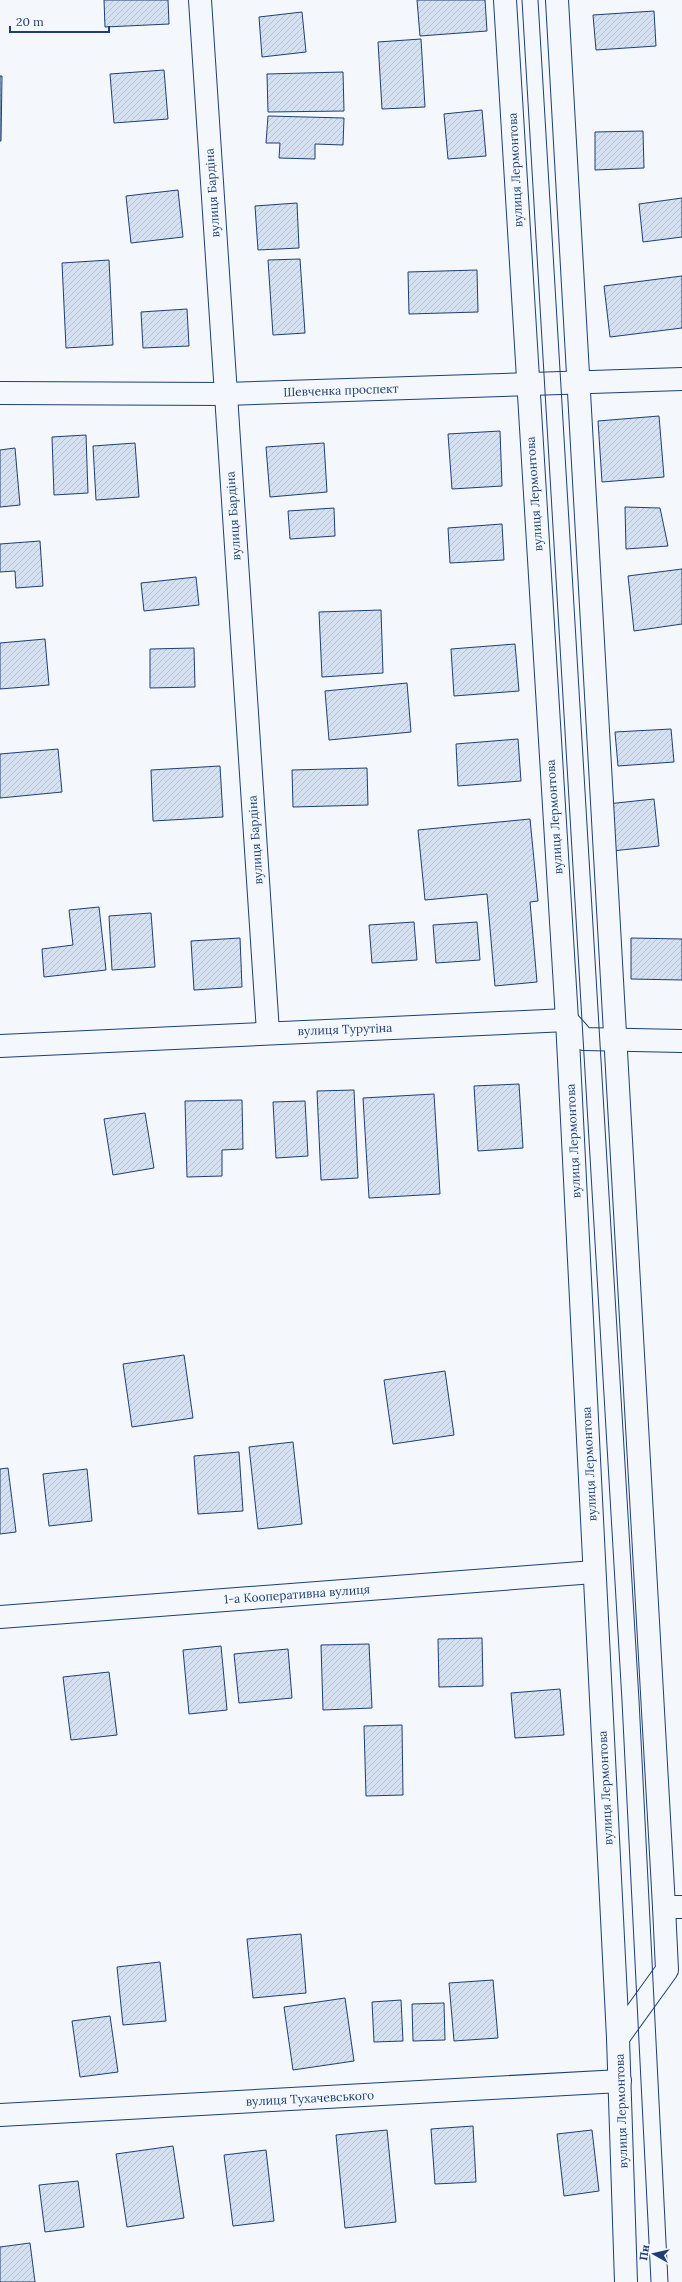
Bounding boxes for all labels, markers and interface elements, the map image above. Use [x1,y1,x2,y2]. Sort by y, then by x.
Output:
scale bar [10,8,109,34]
text: 20 m [16,14,44,29]
street label: вулиця Лермонтова [505,112,525,228]
street label: вулиця Бардіна [201,148,223,238]
street label: Шевченка проспект [283,380,399,400]
street label: вулиця Лермонтова [523,436,545,552]
street label: вулиця Бардіна [222,471,244,561]
street label: вулиця Лермонтова [543,759,565,875]
street label: вулиця Бардіна [244,795,266,885]
street label: вулиця Турутіна [297,1020,393,1038]
street label: вулиця Лермонтова [563,1083,583,1199]
street label: вулиця Лермонтова [579,1406,599,1522]
street label: 1-а Кооперативна вулиця [223,1581,371,1607]
street label: вулиця Лермонтова [595,1730,615,1846]
street label: вулиця Лермонтова [612,2053,630,2169]
street label: вулиця Тухачевського [245,2087,375,2109]
north arrow [634,2234,674,2274]
text: Пн [636,2244,652,2261]

